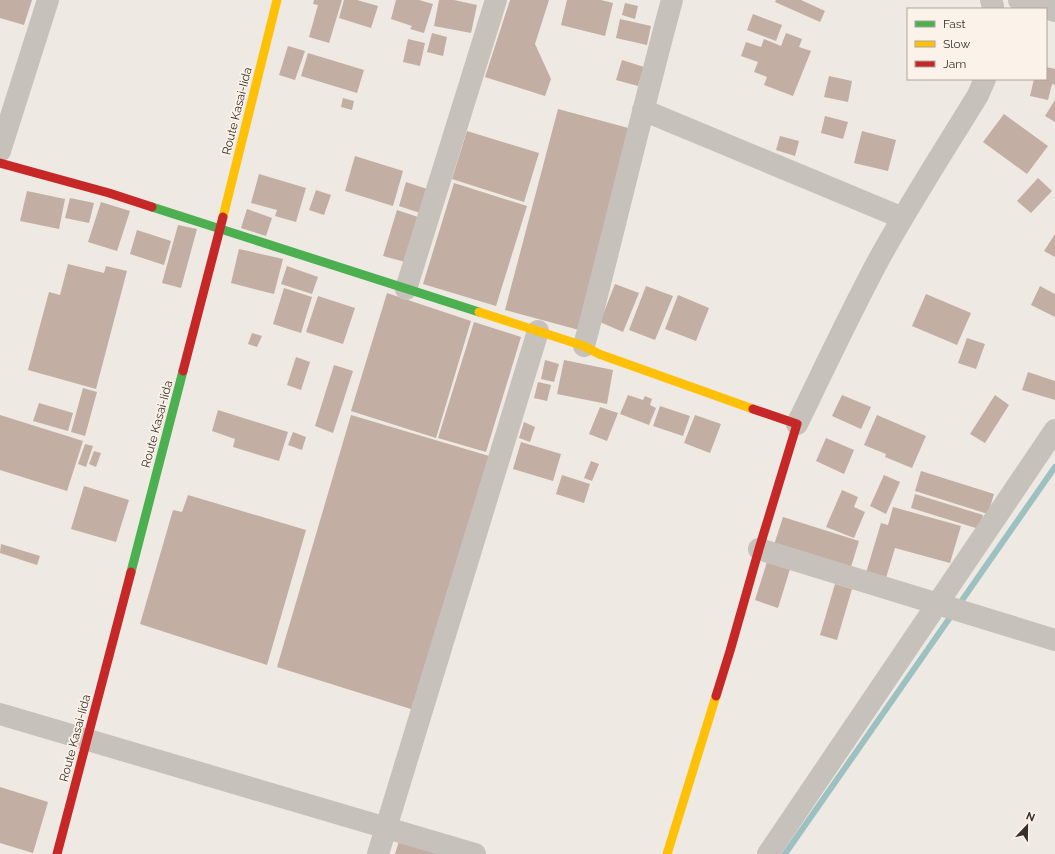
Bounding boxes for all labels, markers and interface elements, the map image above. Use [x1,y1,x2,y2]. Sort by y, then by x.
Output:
legend [907,8,1047,80]
text: Fast [943,17,966,31]
text: Slow [943,37,970,51]
text: Jam [943,57,966,71]
street label: Route Kasai-Iida [219,66,255,156]
street label: Route Kasai-Iida [139,379,175,469]
street label: Route Kasai-Iida [57,693,93,783]
north arrow [1007,806,1047,846]
text: N [1024,810,1037,825]

